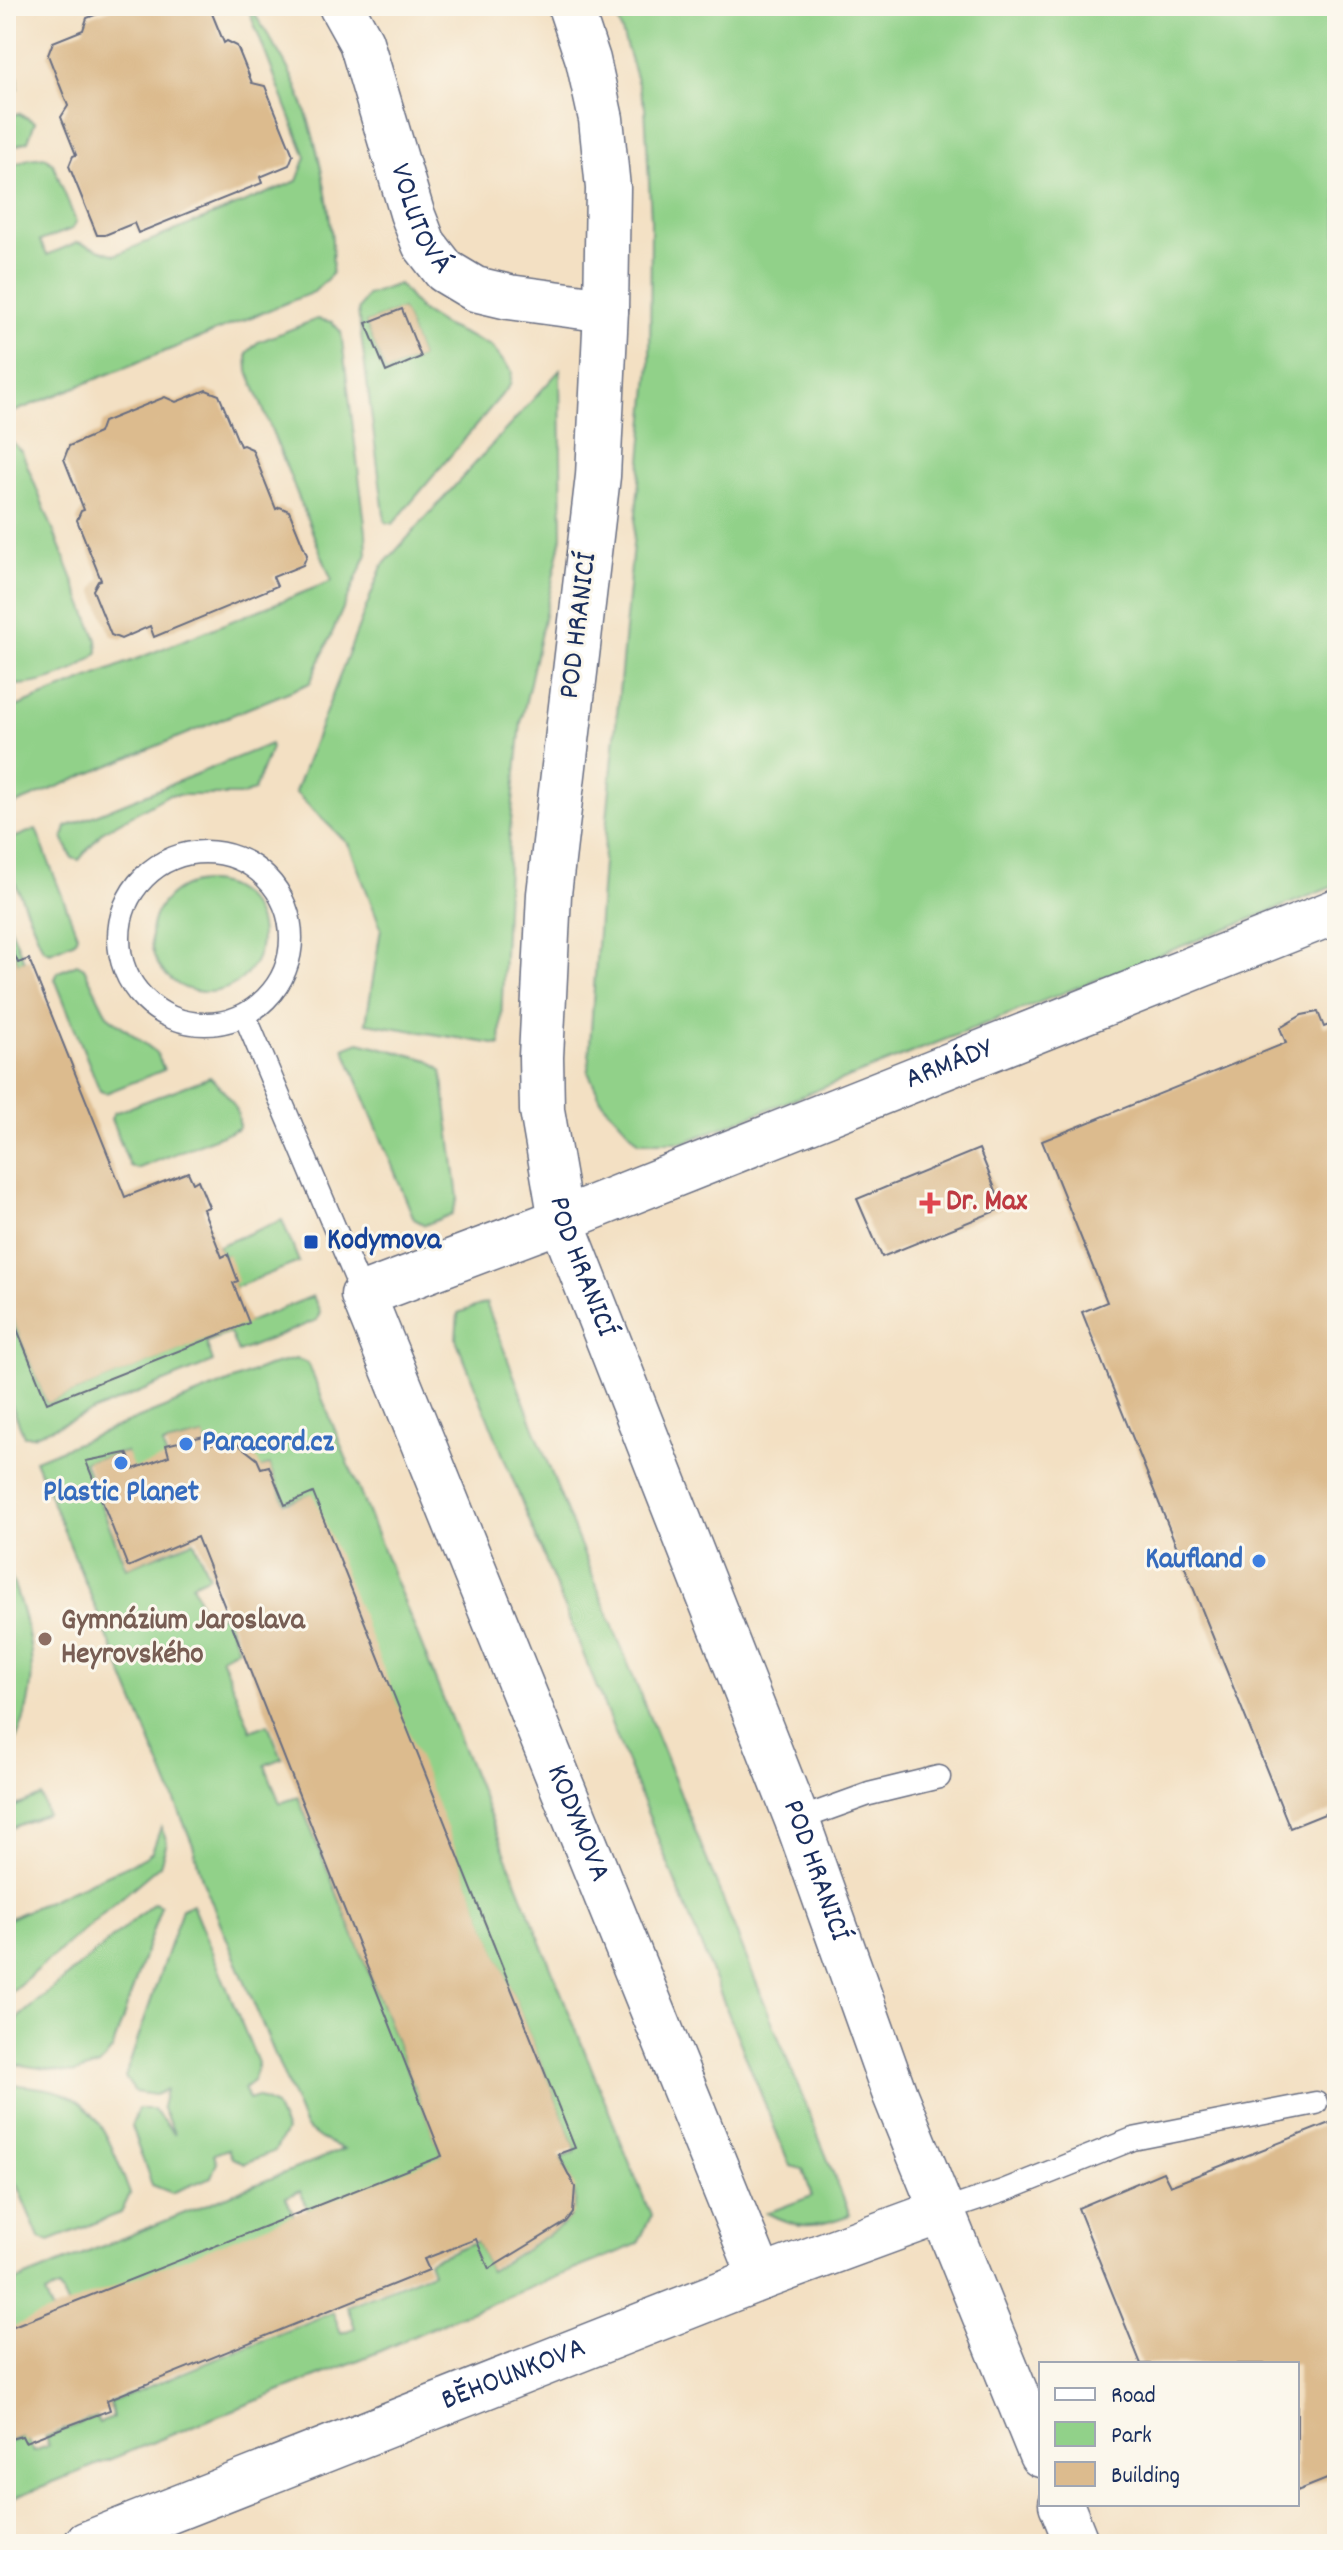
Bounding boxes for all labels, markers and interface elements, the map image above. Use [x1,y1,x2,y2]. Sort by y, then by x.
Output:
street label: VOLUTOVÁ [377,159,462,284]
street label: POD HRANICÍ [550,550,610,702]
street label: ARMÁDY [899,1028,1000,1102]
place label: Dr. Max [946,1182,1028,1225]
street label: POD HRANICÍ [536,1194,627,1344]
marker: Dr. Max [921,1194,939,1212]
place label: Kodymova [327,1221,442,1264]
marker: Kodymova [302,1233,320,1251]
place label: Paracord.cz [202,1423,335,1466]
marker: Paracord.cz [177,1435,195,1453]
marker: Plastic Planet [112,1454,130,1472]
place label: Plastic Planet [43,1473,199,1516]
place label: Kaufland [1145,1540,1243,1583]
marker: Kaufland [1250,1552,1268,1570]
place label: Gymnázium Jaroslava Heyrovského [61,1601,306,1678]
marker: Gymnázium Jaroslava Heyrovského [36,1630,54,1648]
street label: KODYMOVA [534,1758,620,1889]
street label: POD HRANICÍ [770,1794,860,1948]
street label: BĚHOUNKOVA [436,2328,592,2423]
legend [1039,2362,1299,2506]
text: Road [1111,2380,1156,2414]
text: Park [1111,2420,1152,2454]
text: Building [1111,2460,1180,2494]

